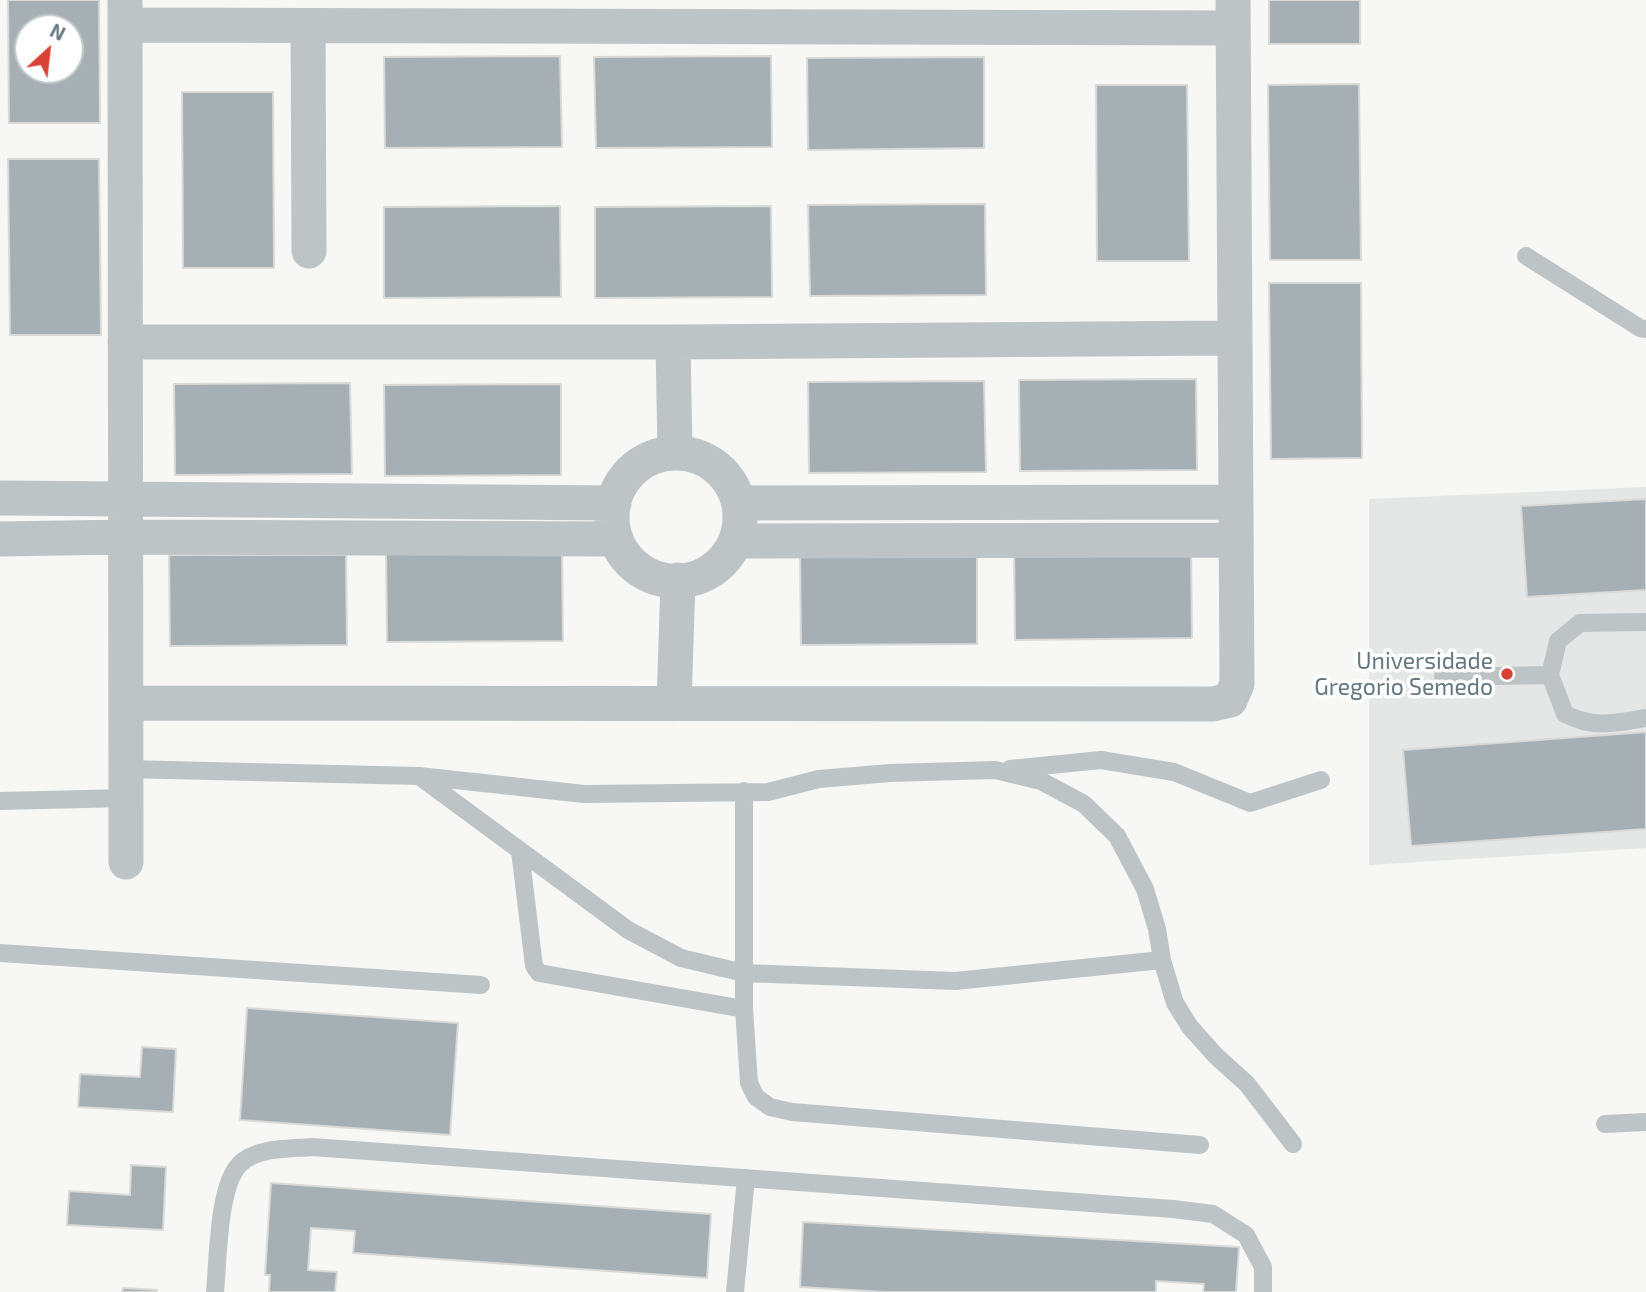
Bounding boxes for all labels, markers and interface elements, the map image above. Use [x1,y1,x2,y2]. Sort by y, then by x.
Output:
north arrow [14,14,84,84]
text: N [47,18,69,45]
place label: Universidade Gregorio Semedo [1314,647,1493,701]
marker: Universidade Gregorio Semedo [1499,666,1515,682]

